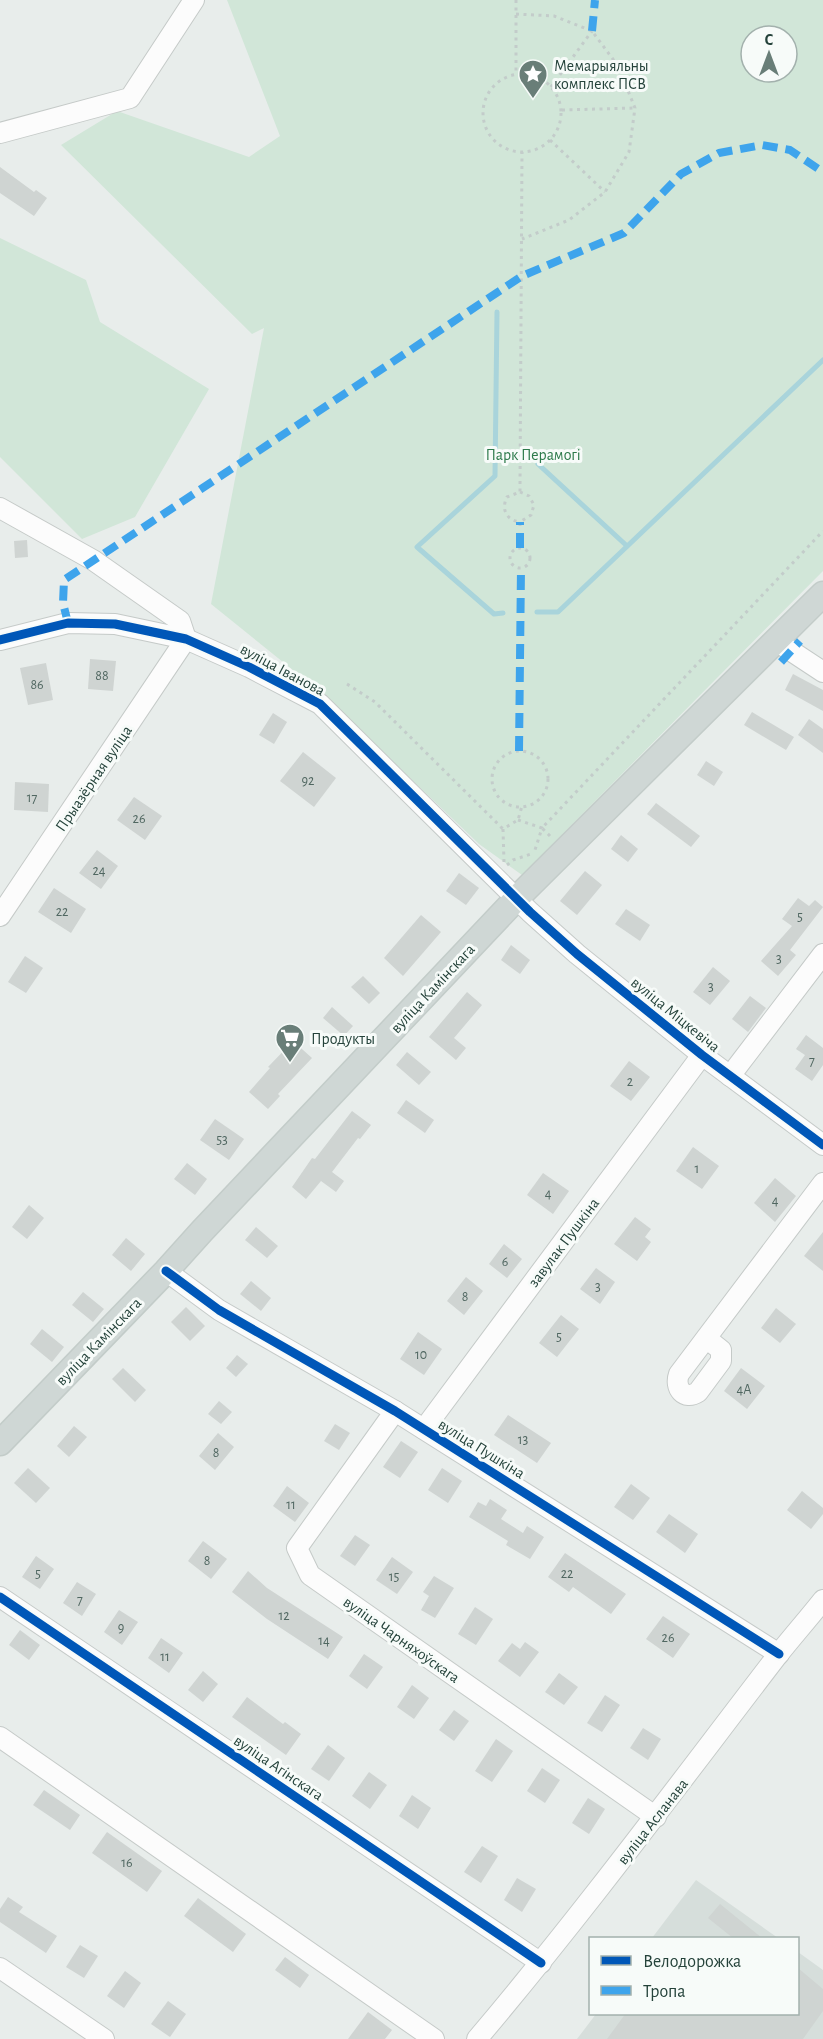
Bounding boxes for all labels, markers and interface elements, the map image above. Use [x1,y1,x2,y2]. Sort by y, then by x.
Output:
north arrow [739,24,799,84]
text: С [765,32,774,48]
place icon: Мемарыяльны комплекс ПСВ [517,58,549,100]
place label: Мемарыяльны комплекс ПСВ [554,58,649,92]
park label: Парк Перамогі [485,447,581,463]
street label: вуліца Іванова [237,641,328,700]
house number: 88 [95,669,109,683]
house number: 86 [30,678,44,692]
street label: Прыазёрная вуліца [52,723,136,835]
house number: 92 [302,774,314,788]
house number: 17 [27,791,37,805]
house number: 26 [133,812,145,826]
house number: 24 [92,864,106,878]
house number: 22 [56,905,68,919]
house number: 5 [797,910,803,924]
street label: вуліца Камінскага [388,941,479,1037]
house number: 3 [776,952,782,966]
street label: вуліца Міцкевіча [627,974,723,1056]
house number: 3 [708,980,714,994]
supermarket icon: Продукты [274,1022,306,1064]
place label: Продукты [311,1031,375,1048]
house number: 7 [809,1054,815,1068]
house number: 2 [627,1075,633,1089]
house number: 53 [216,1133,228,1147]
house number: 1 [695,1162,699,1176]
house number: 4 [545,1187,552,1201]
house number: 4 [772,1194,779,1208]
street label: завулак Пушкіна [525,1195,603,1291]
house number: 6 [502,1255,508,1269]
house number: 3 [595,1280,601,1294]
house number: 8 [462,1290,468,1304]
street label: вуліца Камінскага [53,1295,145,1389]
house number: 5 [556,1330,562,1344]
house number: 10 [415,1348,427,1362]
house number: 4А [737,1383,751,1397]
street label: вуліца Пушкіна [435,1416,528,1483]
house number: 13 [518,1433,529,1447]
house number: 8 [213,1446,219,1460]
house number: 11 [286,1498,296,1512]
house number: 8 [204,1554,210,1568]
house number: 5 [35,1567,41,1581]
house number: 22 [561,1567,573,1581]
house number: 15 [389,1570,399,1584]
house number: 7 [77,1593,83,1607]
street label: вуліца Чарняхоўскага [340,1594,463,1687]
house number: 12 [278,1609,290,1623]
house number: 9 [118,1621,124,1635]
house number: 26 [662,1631,674,1645]
house number: 14 [318,1634,330,1648]
house number: 11 [160,1650,170,1664]
street label: вуліца Агінскага [230,1732,326,1804]
street label: вуліца Асланава [614,1776,692,1868]
house number: 16 [121,1856,133,1870]
legend [589,1937,799,2015]
text: Велодорожка [643,1953,741,1971]
text: Тропа [643,1983,686,2001]

